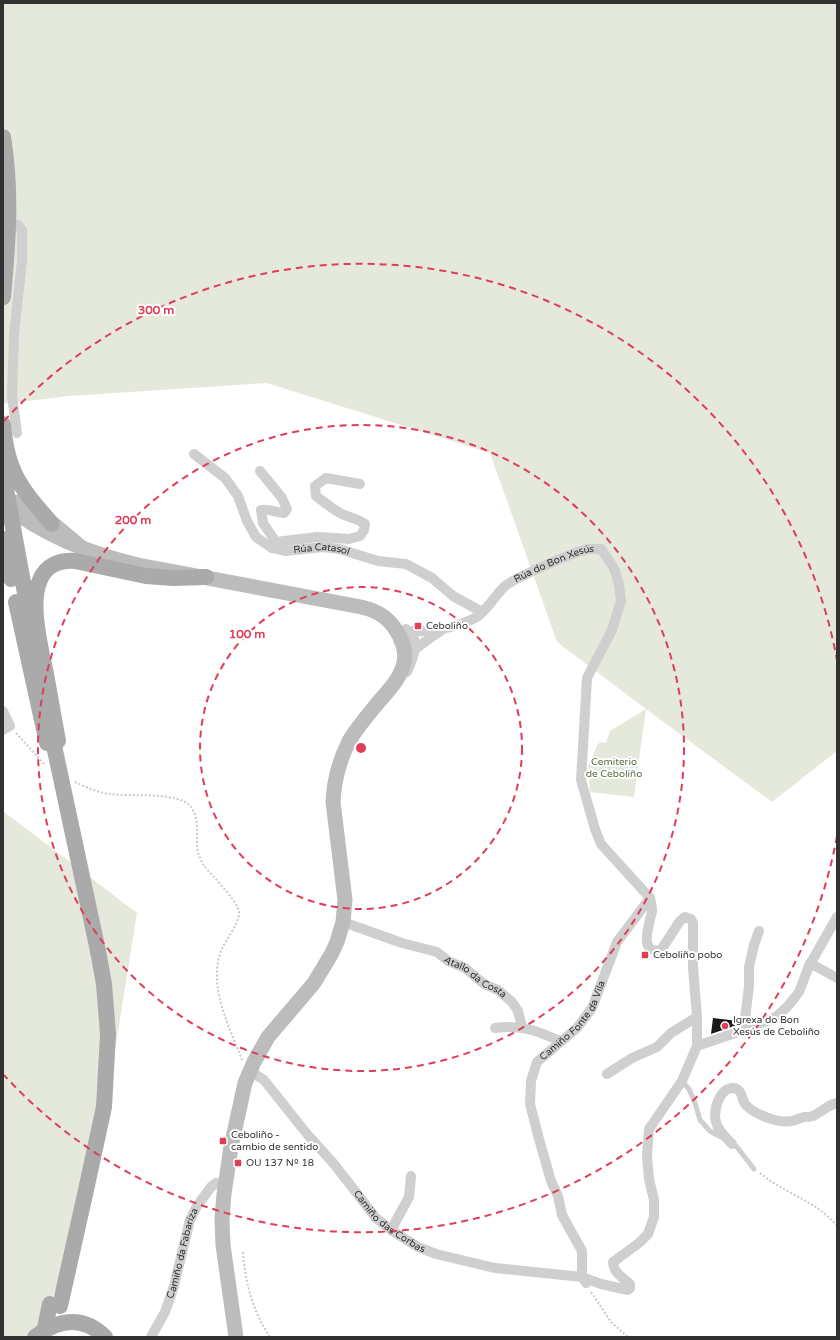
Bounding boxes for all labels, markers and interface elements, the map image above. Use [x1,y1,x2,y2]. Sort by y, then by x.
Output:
text: 300 m [138,303,174,317]
text: 200 m [115,513,151,527]
street label: Rúa Catasol [293,541,351,558]
street label: Rúa do Bon Xesús [512,543,594,585]
place label: Ceboliño [426,620,468,632]
marker: Ceboliño [413,621,423,631]
text: 100 m [229,627,265,641]
centre of rings [354,741,368,755]
park label: Cemiterio de Ceboliño [586,756,642,780]
place label: Ceboliño pobo [653,949,722,961]
marker: Ceboliño pobo [640,950,650,960]
street label: Atallo da Costa [441,954,509,1001]
street label: Camiño Fonte da Vila [537,979,608,1063]
place label: Igrexa do Bon Xesús de Ceboliño [733,1014,820,1038]
marker: Igrexa do Bon Xesús de Ceboliño [720,1021,730,1031]
place label: Ceboliño - cambio de sentido [231,1129,318,1153]
marker: Ceboliño - cambio de sentido [218,1136,228,1146]
place label: OU 137 Nº 18 [246,1157,314,1169]
marker: OU 137 Nº 18 [233,1158,243,1168]
street label: Camiño das Corbas [351,1188,427,1255]
street label: Camiño da Fabariza [164,1206,201,1300]

